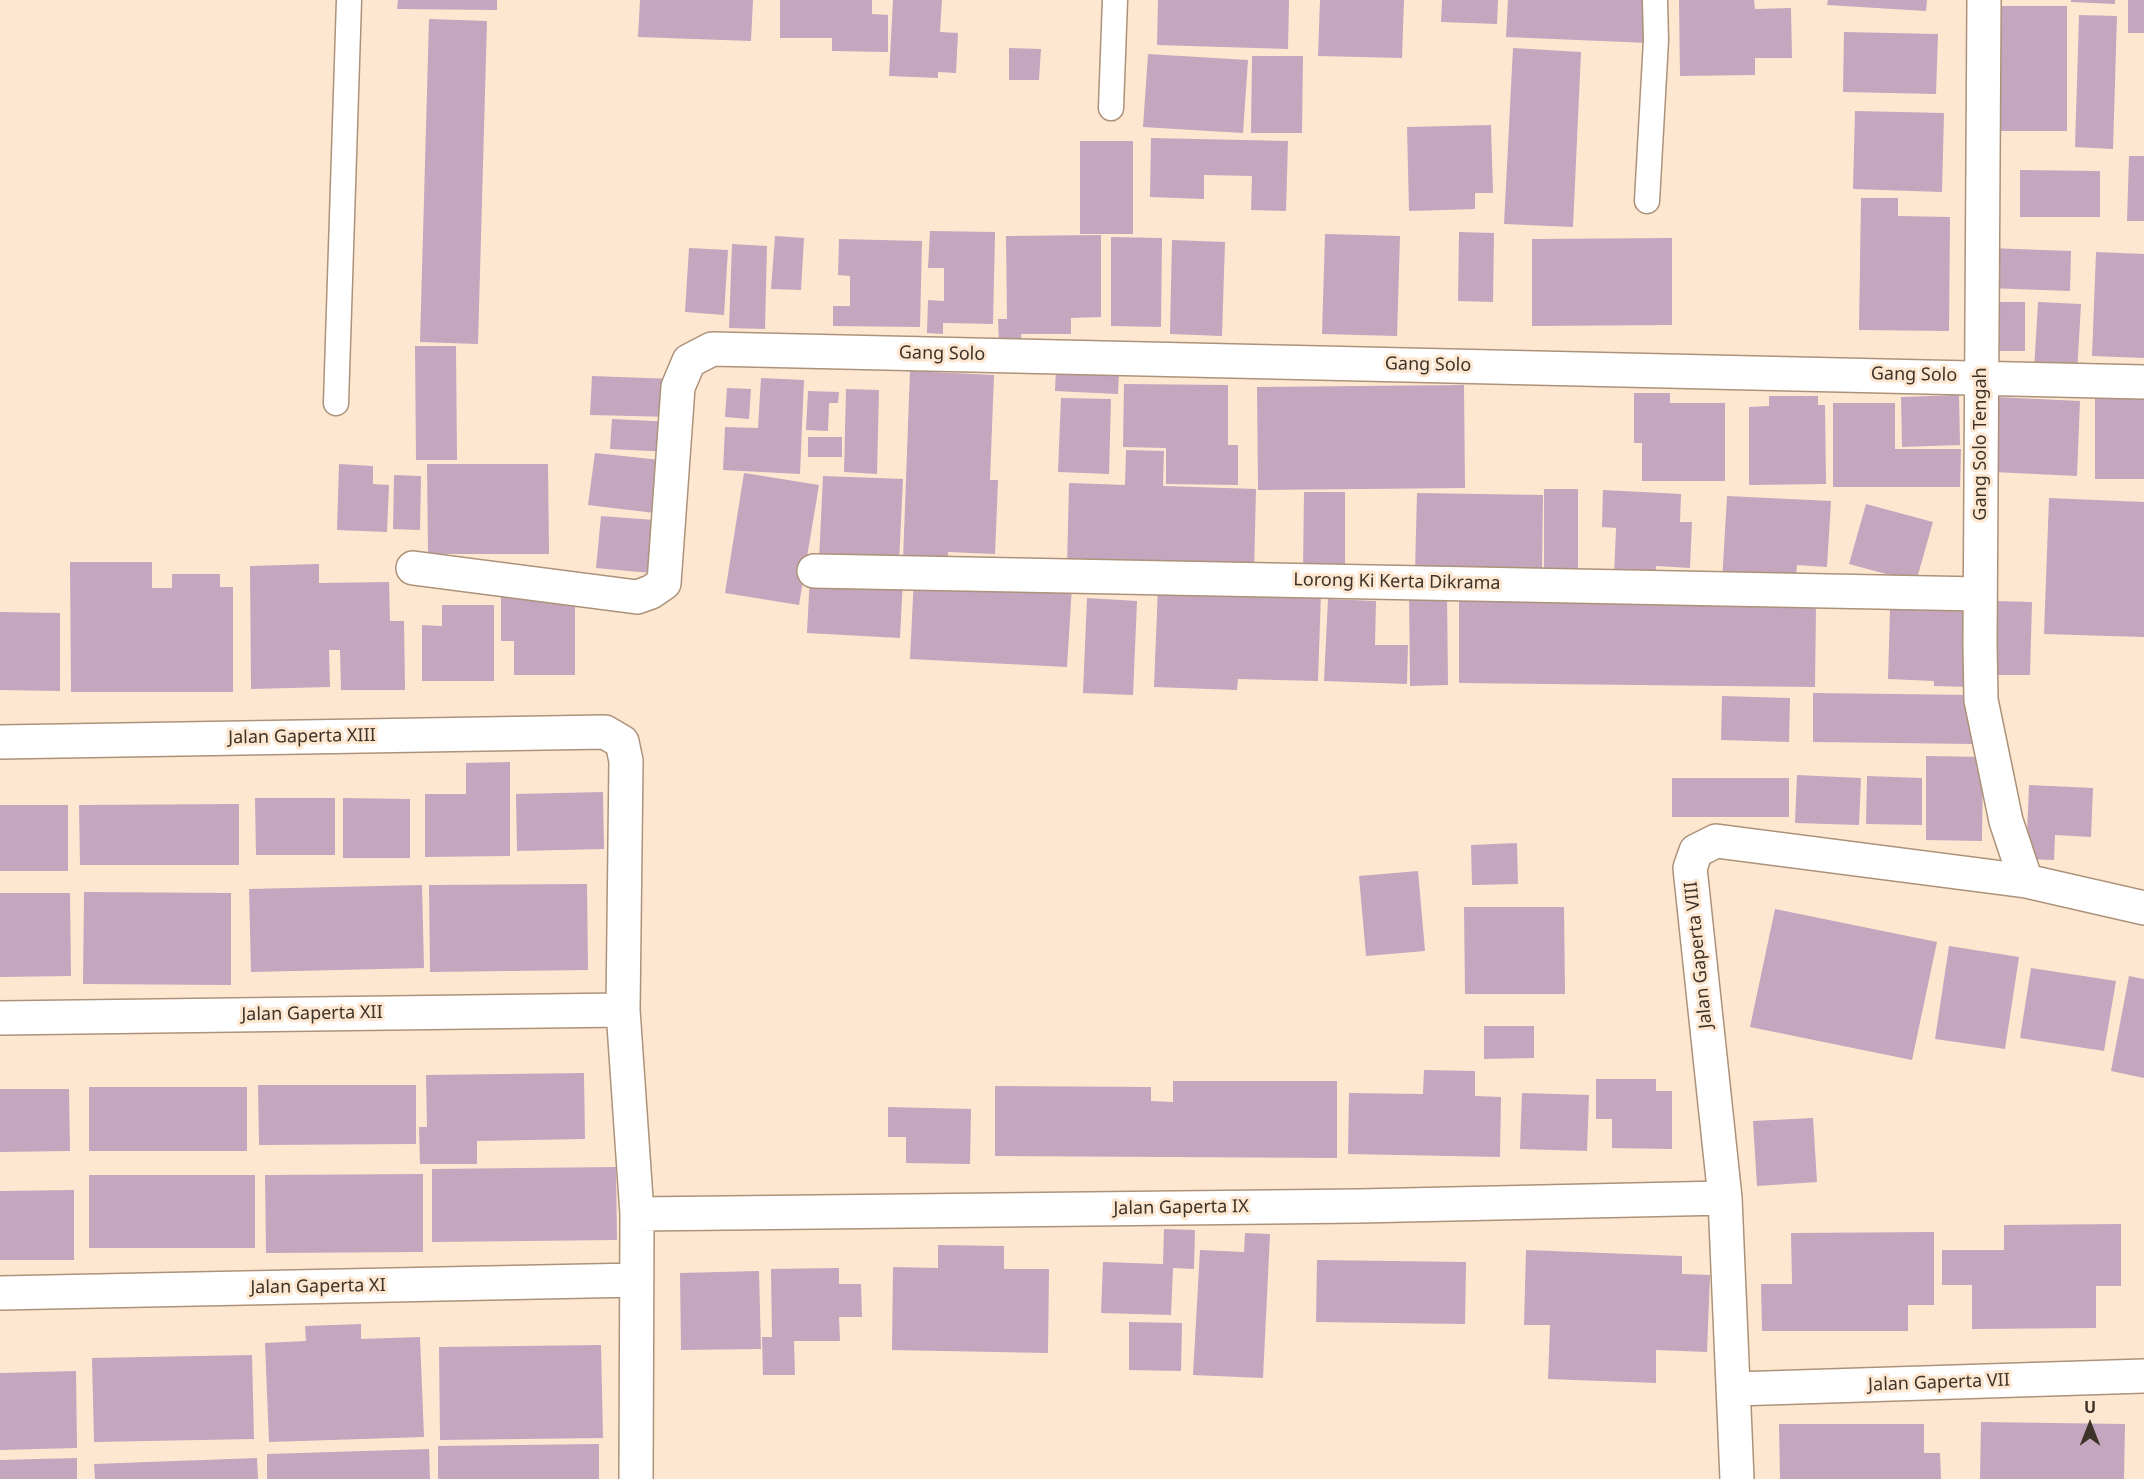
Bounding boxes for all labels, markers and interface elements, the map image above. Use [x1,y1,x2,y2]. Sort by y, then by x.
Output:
street label: Gang Solo [899,342,985,366]
street label: Gang Solo [1385,353,1471,377]
street label: Gang Solo [1871,363,1957,387]
street label: Gang Solo Tengah [1970,367,1992,521]
street label: Lorong Ki Kerta Dikrama [1293,569,1501,595]
street label: Jalan Gaperta XIII [228,725,376,749]
street label: Jalan Gaperta VIII [1681,880,1717,1030]
street label: Jalan Gaperta XII [241,1002,383,1026]
street label: Jalan Gaperta IX [1113,1196,1249,1220]
street label: Jalan Gaperta XI [250,1275,386,1299]
street label: Jalan Gaperta VII [1868,1370,2010,1396]
north arrow [2060,1395,2120,1455]
text: U [2084,1396,2096,1418]

